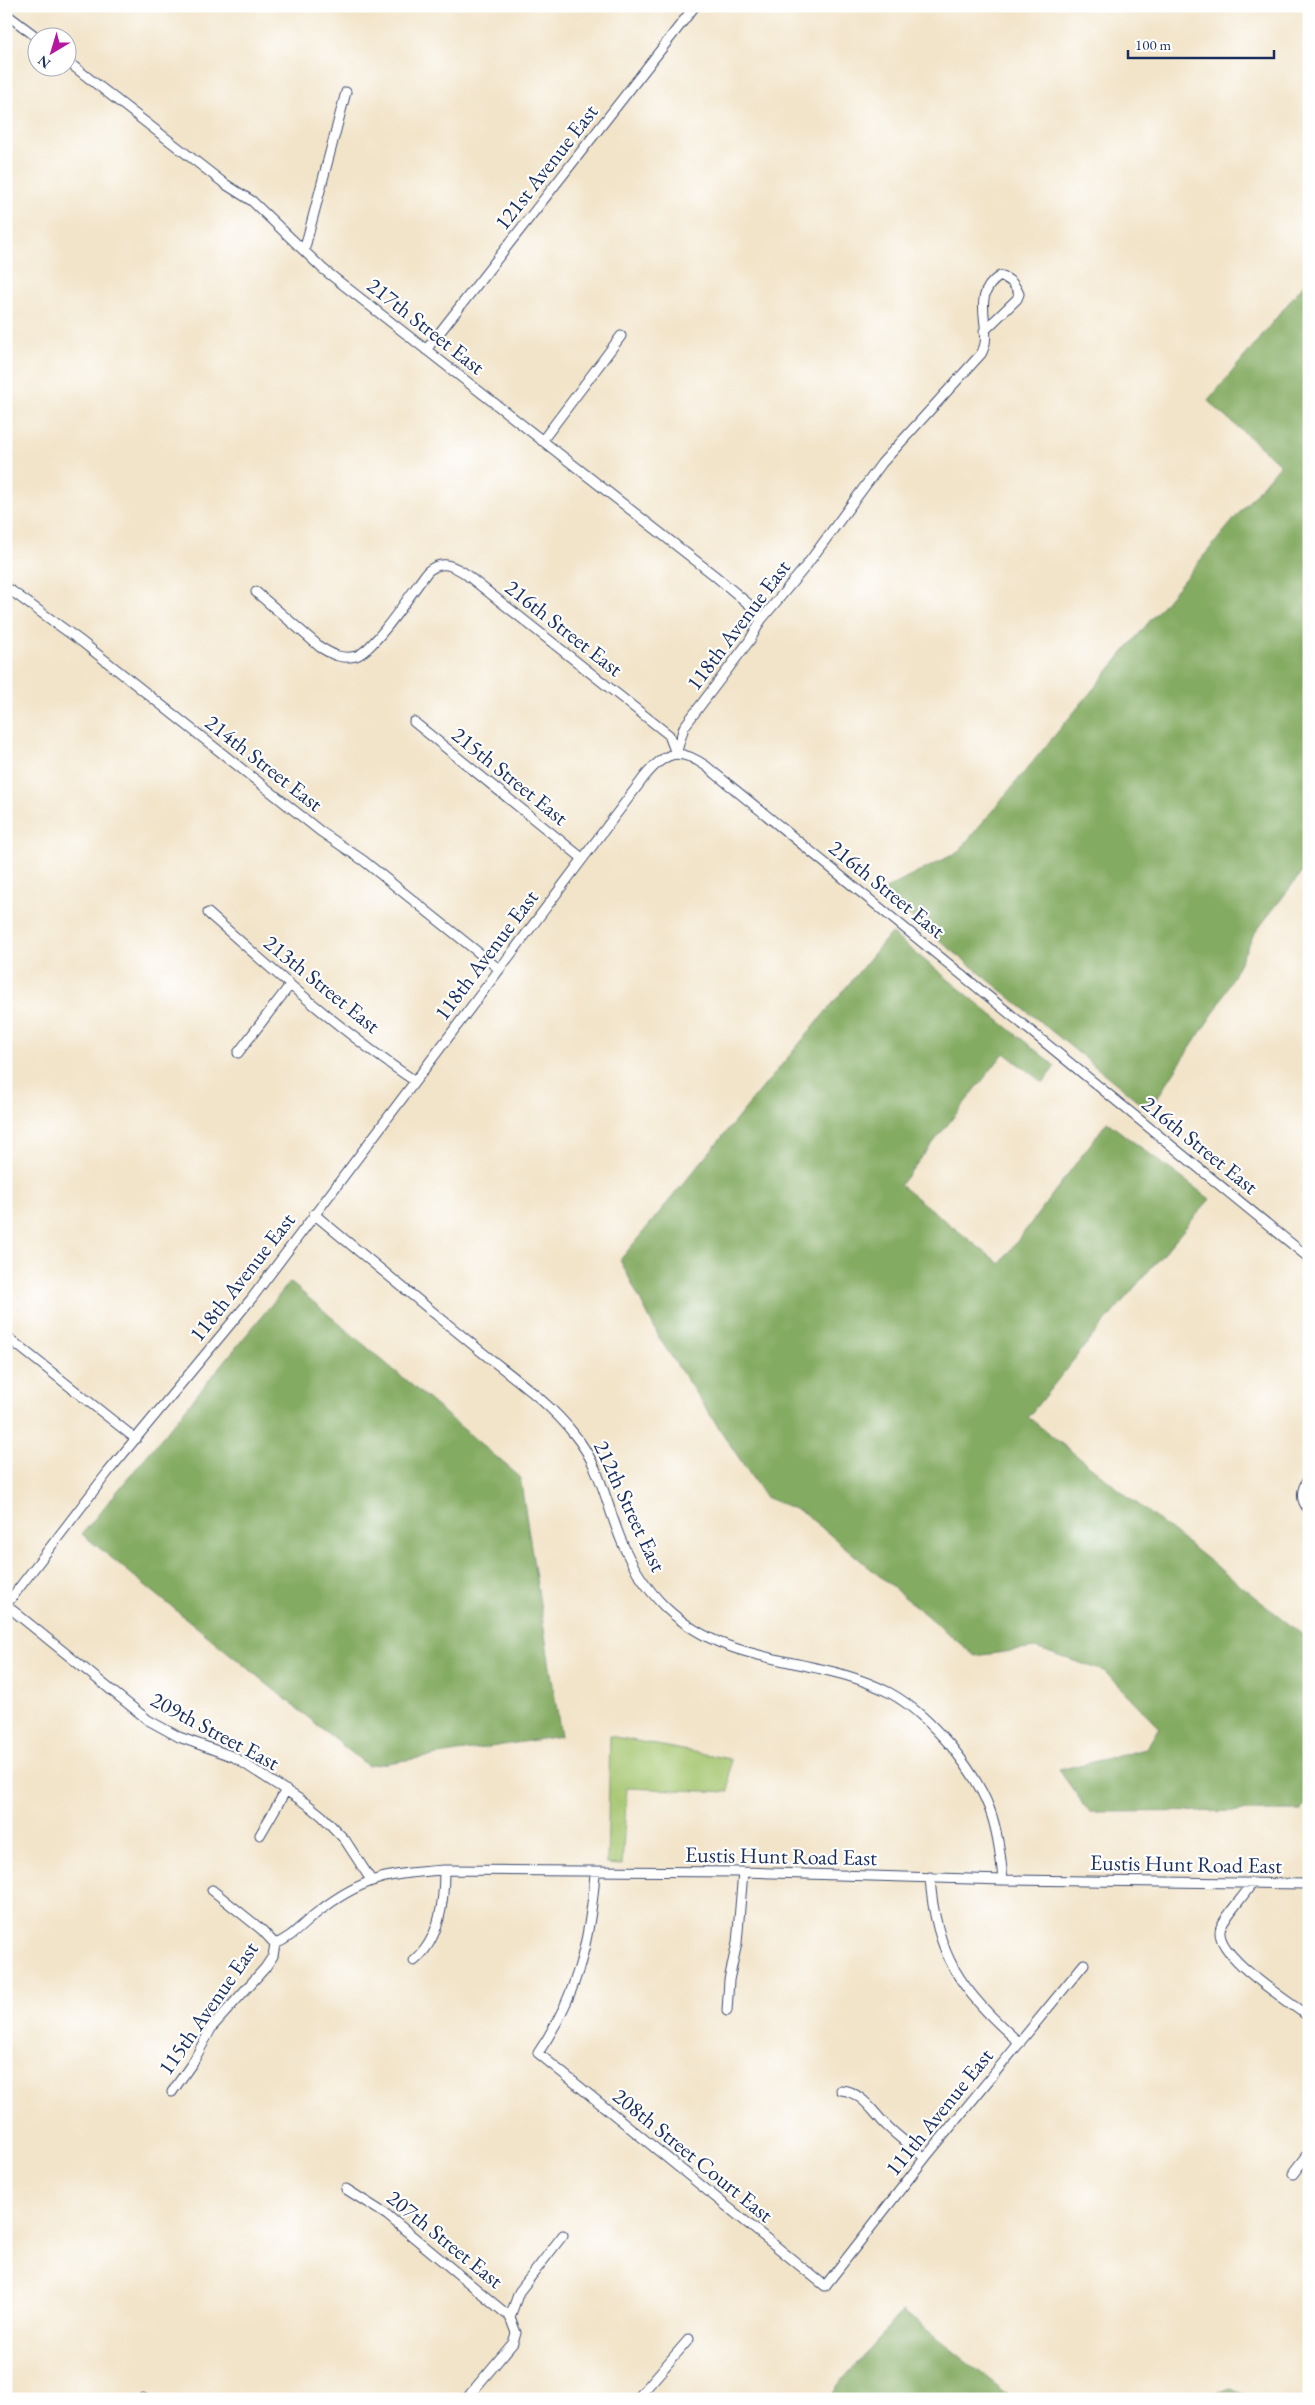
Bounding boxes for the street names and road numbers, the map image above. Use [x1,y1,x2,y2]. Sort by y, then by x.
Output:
street label: 121st Avenue East [488,98,604,236]
street label: 217th Street East [361,271,491,381]
street label: 118th Avenue East [679,554,797,696]
street label: 216th Street East [499,573,629,683]
street label: 214th Street East [199,708,329,818]
street label: 215th Street East [446,720,574,832]
street label: 216th Street East [823,833,951,945]
street label: 118th Avenue East [427,884,545,1026]
street label: 213th Street East [258,928,386,1040]
street label: 216th Street East [1136,1089,1264,1201]
street label: 118th Avenue East [182,1206,302,1348]
street label: 212th Street East [587,1436,673,1576]
street label: 209th Street East [146,1685,284,1777]
street label: Eustis Hunt Road East [685,1840,877,1872]
street label: Eustis Hunt Road East [1090,1848,1282,1880]
street label: 115th Avenue East [151,1936,265,2080]
street label: 111th Avenue East [878,2042,1000,2182]
street label: 208th Street Court East [607,2081,779,2229]
street label: 207th Street East [381,2183,509,2295]

